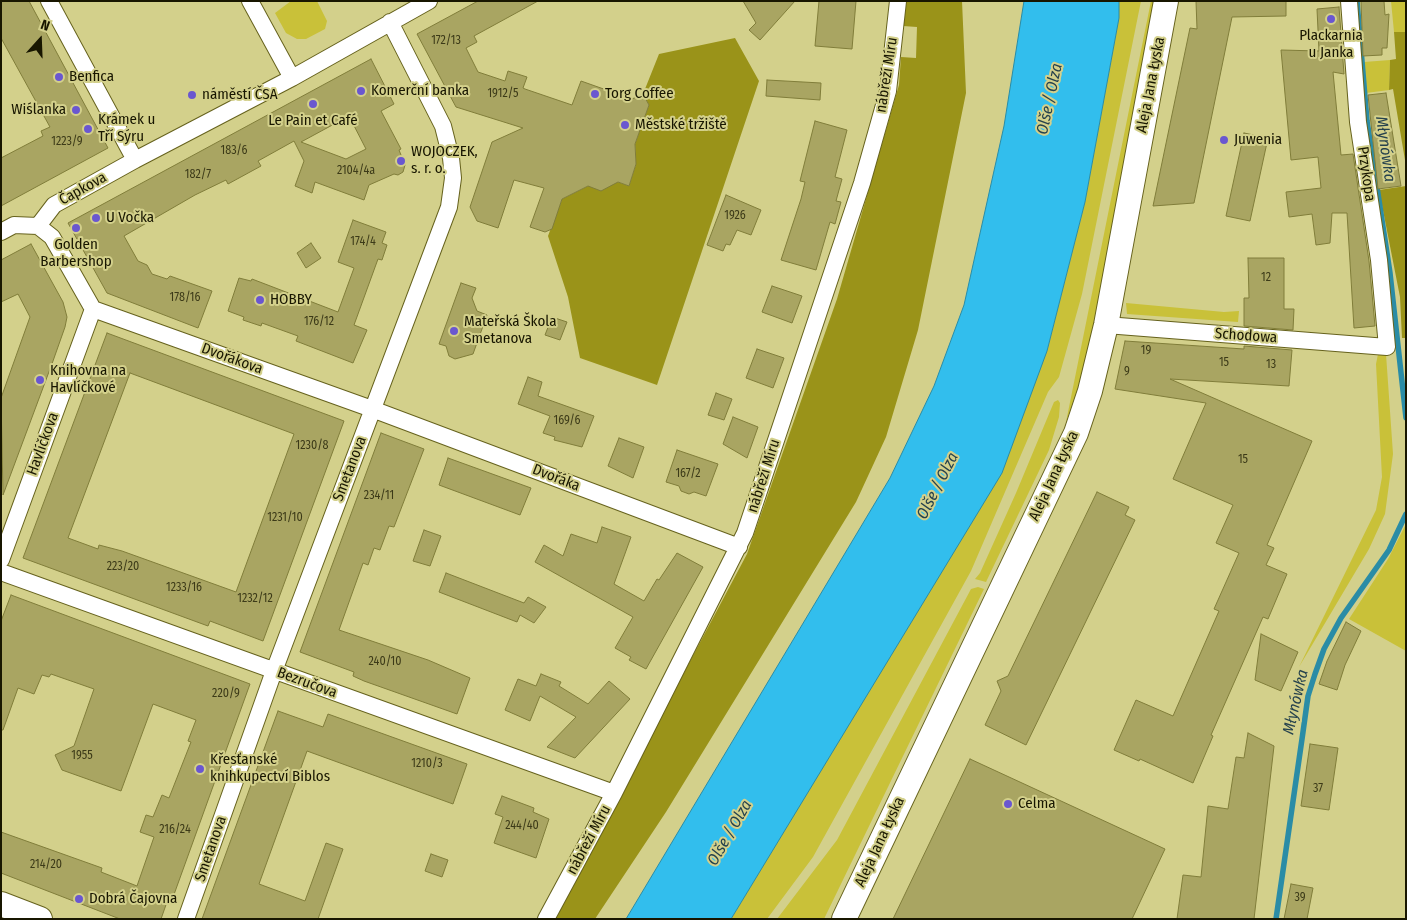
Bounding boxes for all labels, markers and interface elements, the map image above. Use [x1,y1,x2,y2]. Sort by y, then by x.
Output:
marker: Plackarnia u Janka [1325,13,1337,25]
north arrow [15,15,65,65]
text: N [38,16,52,35]
place label: Plackarnia u Janka [1299,27,1363,62]
house number: 172/13 [431,34,461,48]
street label: nábřeží Míru [872,36,902,114]
street label: Aleja Jana Łyska [1133,36,1169,134]
water label: Olše / Olza [1033,62,1067,136]
place label: Benfica [69,68,114,86]
marker: Benfica [53,71,65,83]
place label: Komerční banka [371,82,469,100]
marker: Komerční banka [355,85,367,97]
place label: Torg Coffee [605,85,674,103]
place label: náměstí ČSA [202,86,278,104]
house number: 1912/5 [487,87,519,101]
marker: Torg Coffee [589,88,601,100]
marker: náměstí ČSA [186,89,198,101]
marker: Le Pain et Café [307,98,319,110]
place label: Wiślanka [11,101,66,119]
marker: Wiślanka [70,104,82,116]
place label: Krámek u Tří Sýru [98,111,155,146]
place label: Le Pain et Café [268,112,358,130]
water label: Młynówka [1371,115,1399,183]
place label: Městské tržiště [635,116,727,134]
marker: Městské tržiště [619,119,631,131]
marker: Krámek u Tří Sýru [82,123,94,135]
place label: Juwenia [1234,131,1282,149]
marker: Juwenia [1218,134,1230,146]
house number: 1223/9 [51,135,83,149]
place label: WOJOCZEK, s. r. o. [411,143,478,178]
house number: 183/6 [220,144,248,158]
street label: Przykopa [1353,145,1379,203]
marker: WOJOCZEK, s. r. o. [395,155,407,167]
house number: 2104/4a [337,164,375,178]
house number: 182/7 [185,168,211,182]
street label: Čapkova [56,169,110,209]
place label: U Vočka [106,209,154,227]
house number: 1926 [724,209,746,223]
marker: U Vočka [90,212,102,224]
marker: Golden Barbershop [70,222,82,234]
house number: 174/4 [350,235,376,249]
place label: Golden Barbershop [40,236,112,271]
house number: 12 [1261,271,1271,285]
house number: 178/16 [170,291,200,305]
place label: HOBBY [270,291,312,309]
marker: HOBBY [254,294,266,306]
place label: Mateřská Škola Smetanova [464,313,557,348]
house number: 176/12 [304,315,334,329]
marker: Mateřská Škola Smetanova [448,325,460,337]
street label: Schodowa [1214,325,1278,347]
street label: Dvořákova [199,340,265,378]
house number: 19 [1141,344,1151,358]
house number: 15 [1219,356,1229,370]
house number: 13 [1266,358,1276,372]
place label: Knihovna na Havlíčkové [50,362,126,397]
house number: 9 [1124,365,1130,379]
marker: Knihovna na Havlíčkové [34,374,46,386]
street label: Havlíčkova [23,410,63,478]
house number: 169/6 [553,414,581,428]
street label: Aleja Jana Łyska [1025,428,1083,524]
street label: Smetanova [329,434,371,504]
street label: nábřeží Míru [744,437,784,515]
house number: 1230/8 [296,439,328,453]
water label: Olše / Olza [913,449,963,523]
house number: 15 [1238,453,1248,467]
street label: Dvořáka [530,461,582,495]
house number: 167/2 [675,467,701,481]
house number: 234/11 [364,489,394,503]
house number: 1231/10 [267,511,303,525]
house number: 223/20 [107,560,139,574]
house number: 1233/16 [166,581,202,595]
house number: 1232/12 [237,592,273,606]
house number: 240/10 [369,655,401,669]
street label: Bezručova [275,664,339,702]
water label: Młynówka [1279,668,1313,736]
house number: 220/9 [212,687,240,701]
house number: 1955 [71,749,93,763]
place label: Křesťanské knihkupectví Biblos [210,751,330,786]
house number: 1210/3 [411,757,443,771]
marker: Křesťanské knihkupectví Biblos [194,763,206,775]
house number: 37 [1313,782,1323,796]
street label: Aleja Jana Łyska [851,794,909,890]
place label: Celma [1018,795,1056,813]
water label: Olše / Olza [704,797,756,869]
marker: Celma [1002,798,1014,810]
street label: nábřeží Míru [563,802,615,878]
street label: Smetanova [191,814,231,884]
house number: 244/40 [505,819,539,833]
house number: 216/24 [159,823,191,837]
house number: 214/20 [30,858,62,872]
place label: Dobrá Čajovna [89,890,177,908]
house number: 39 [1294,891,1306,905]
marker: Dobrá Čajovna [73,893,85,905]

